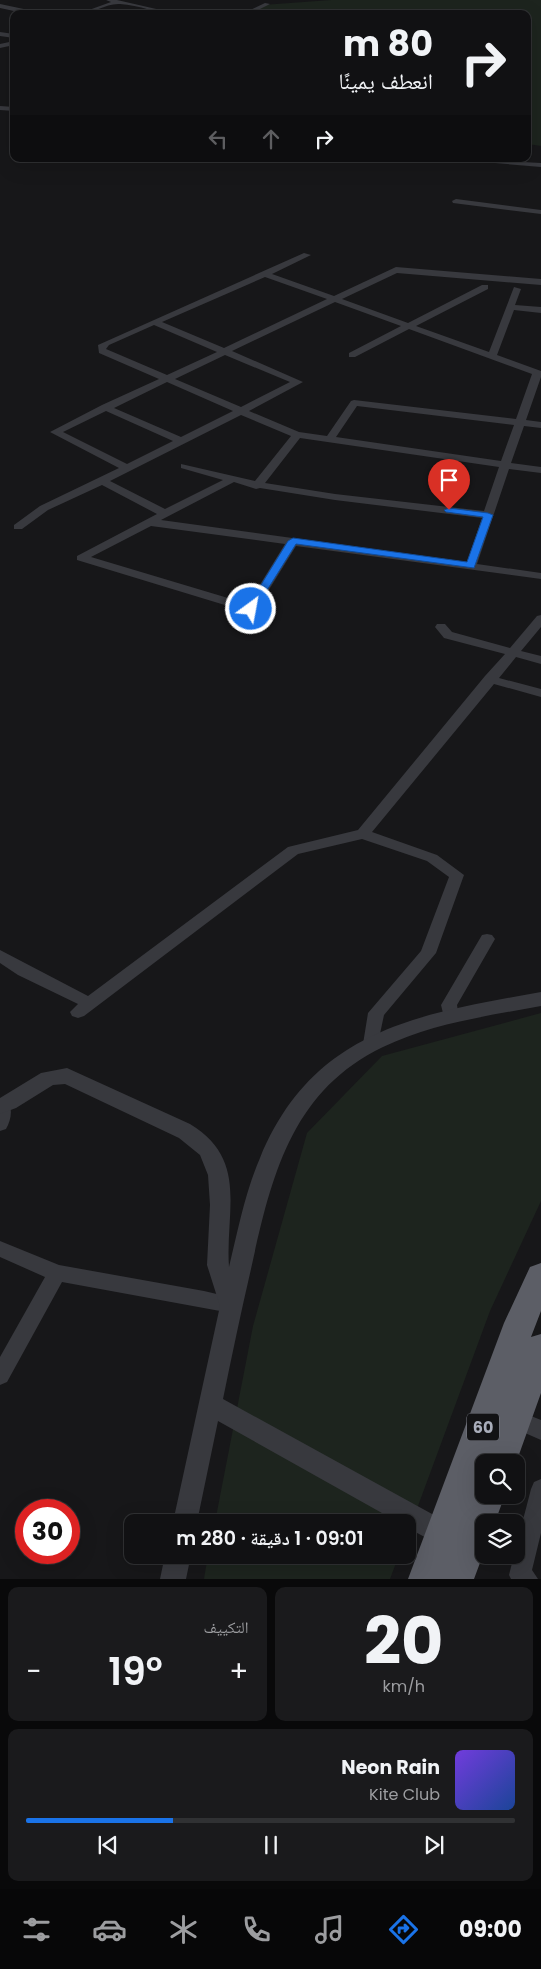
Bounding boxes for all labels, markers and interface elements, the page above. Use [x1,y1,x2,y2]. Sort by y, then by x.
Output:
text: 80 m [343,19,433,68]
icon: right [451,30,516,95]
text: انعطف يمينًا [338,66,433,97]
icon: left [204,125,232,153]
icon: ahead [257,125,285,153]
icon: right [310,125,338,153]
pin [428,459,470,510]
icon: arrive [435,466,463,494]
position arrow [224,582,276,634]
road number: 60 [467,1414,499,1440]
map controls [475,1454,525,1564]
button: search [475,1454,525,1504]
speed limit sign: 30 [15,1499,80,1564]
button: layers [475,1514,525,1564]
text: 09:01 · 1 دقيقة · 280 m [176,1525,364,1552]
text: 20 [364,1596,444,1687]
text: التكييف [204,1616,249,1639]
text: 19° [108,1645,163,1698]
text: − [26,1652,41,1691]
text: + [229,1652,248,1691]
text: km/h [382,1675,425,1698]
text: Neon Rain [341,1754,440,1781]
text: Kite Club [369,1783,440,1806]
icon: previous [94,1831,122,1859]
icon: pause [257,1831,285,1859]
icon: next [420,1831,448,1859]
icon: filters [19,1912,54,1947]
icon: car [92,1912,127,1947]
icon: climate [166,1912,201,1947]
icon: phone [239,1912,274,1947]
icon: music [312,1912,347,1947]
icon: directions [386,1912,421,1947]
text: 09:00 [459,1914,522,1945]

